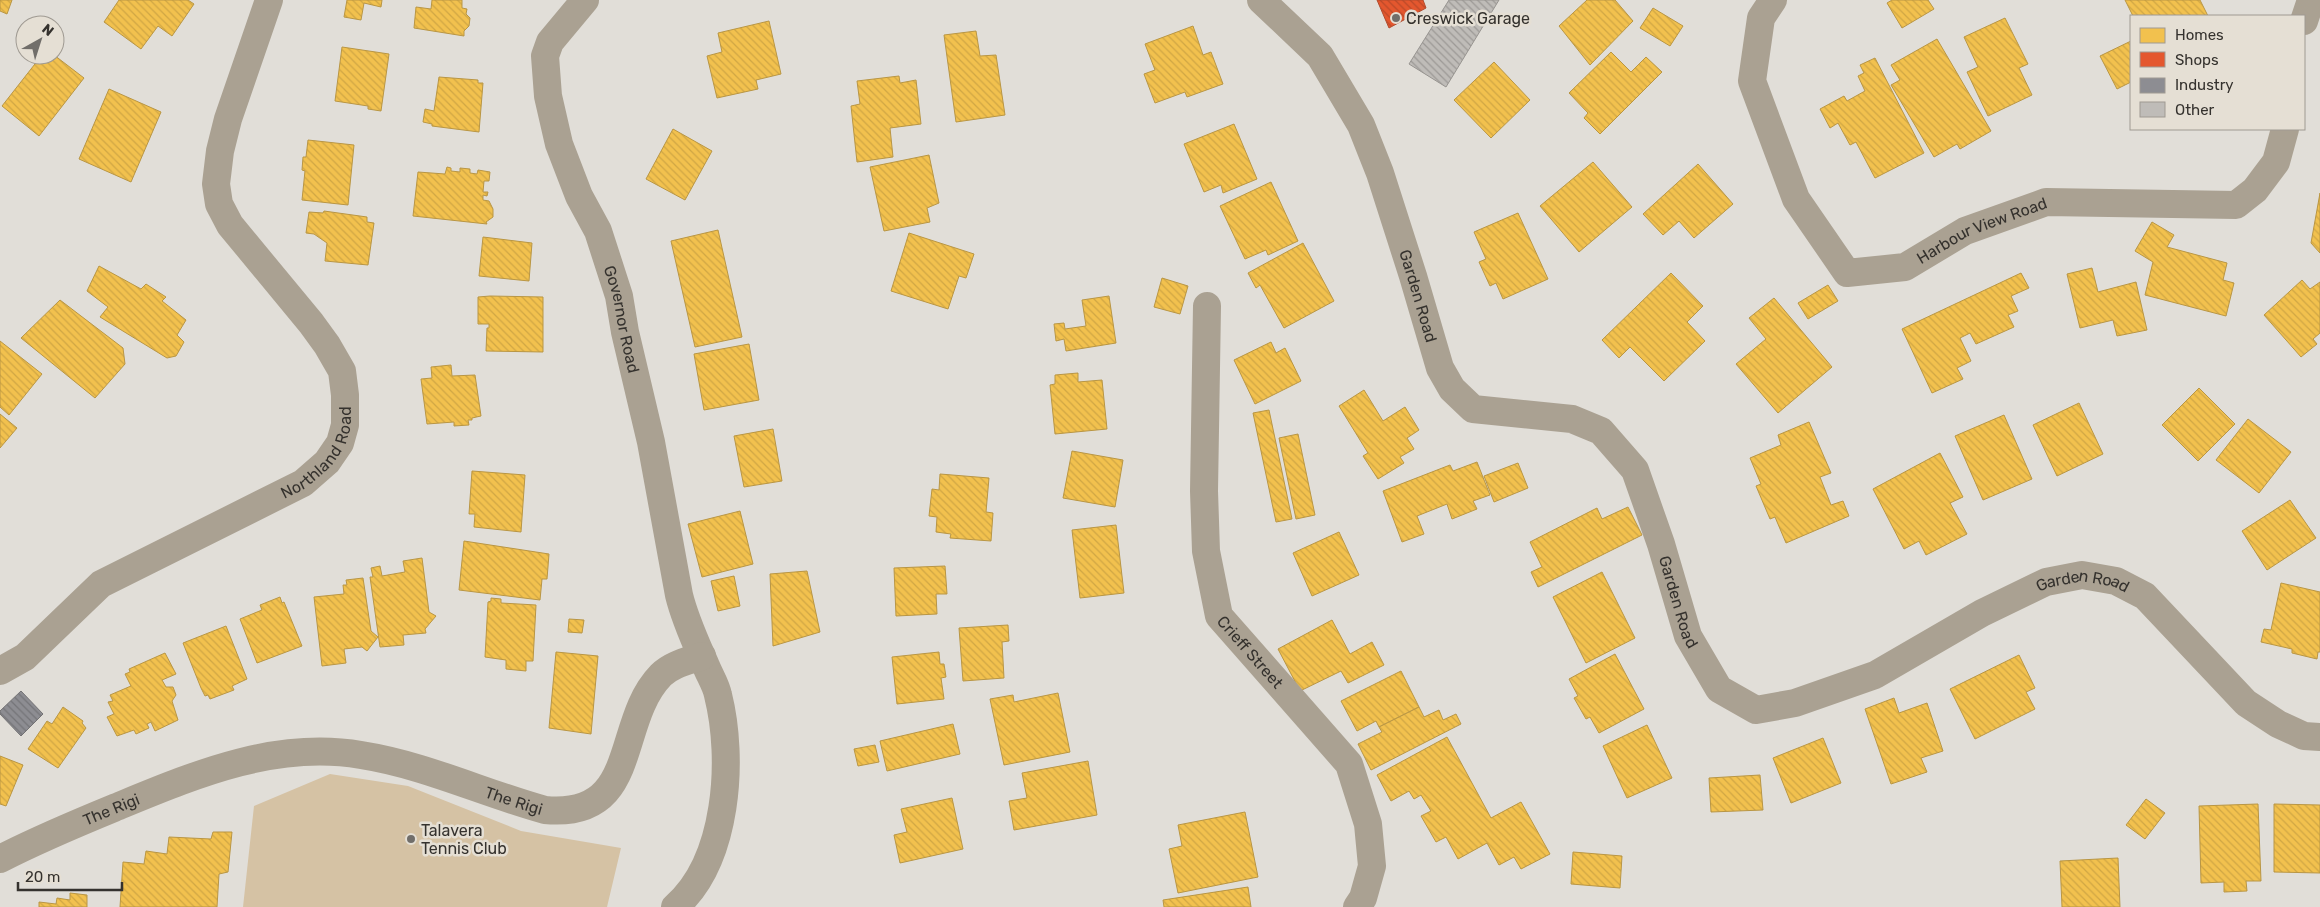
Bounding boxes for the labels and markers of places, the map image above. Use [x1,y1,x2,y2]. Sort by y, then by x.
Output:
place label: Creswick Garage [1406,9,1530,28]
marker: Creswick Garage [1390,12,1402,24]
place label: Talavera Tennis Club [421,821,507,858]
marker: Talavera Tennis Club [405,833,417,845]

